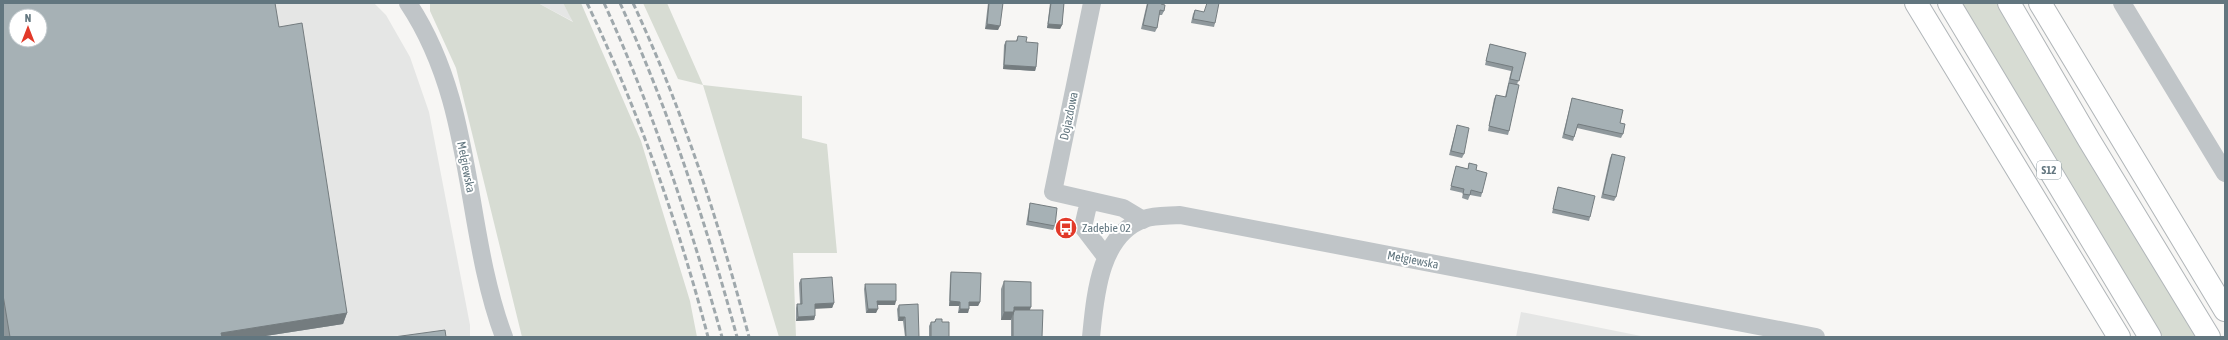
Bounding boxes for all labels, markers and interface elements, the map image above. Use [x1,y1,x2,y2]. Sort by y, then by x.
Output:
north arrow [8,8,48,48]
text: N [25,12,31,24]
street label: Dojazdowa [1057,91,1081,141]
street label: Mełgiewska [454,140,478,194]
road number: S12 [2037,161,2061,179]
bus stop icon: Zadębie 02 [1053,215,1079,241]
place label: Zadębie 02 [1082,221,1131,235]
street label: Mełgiewska [1386,248,1440,272]

